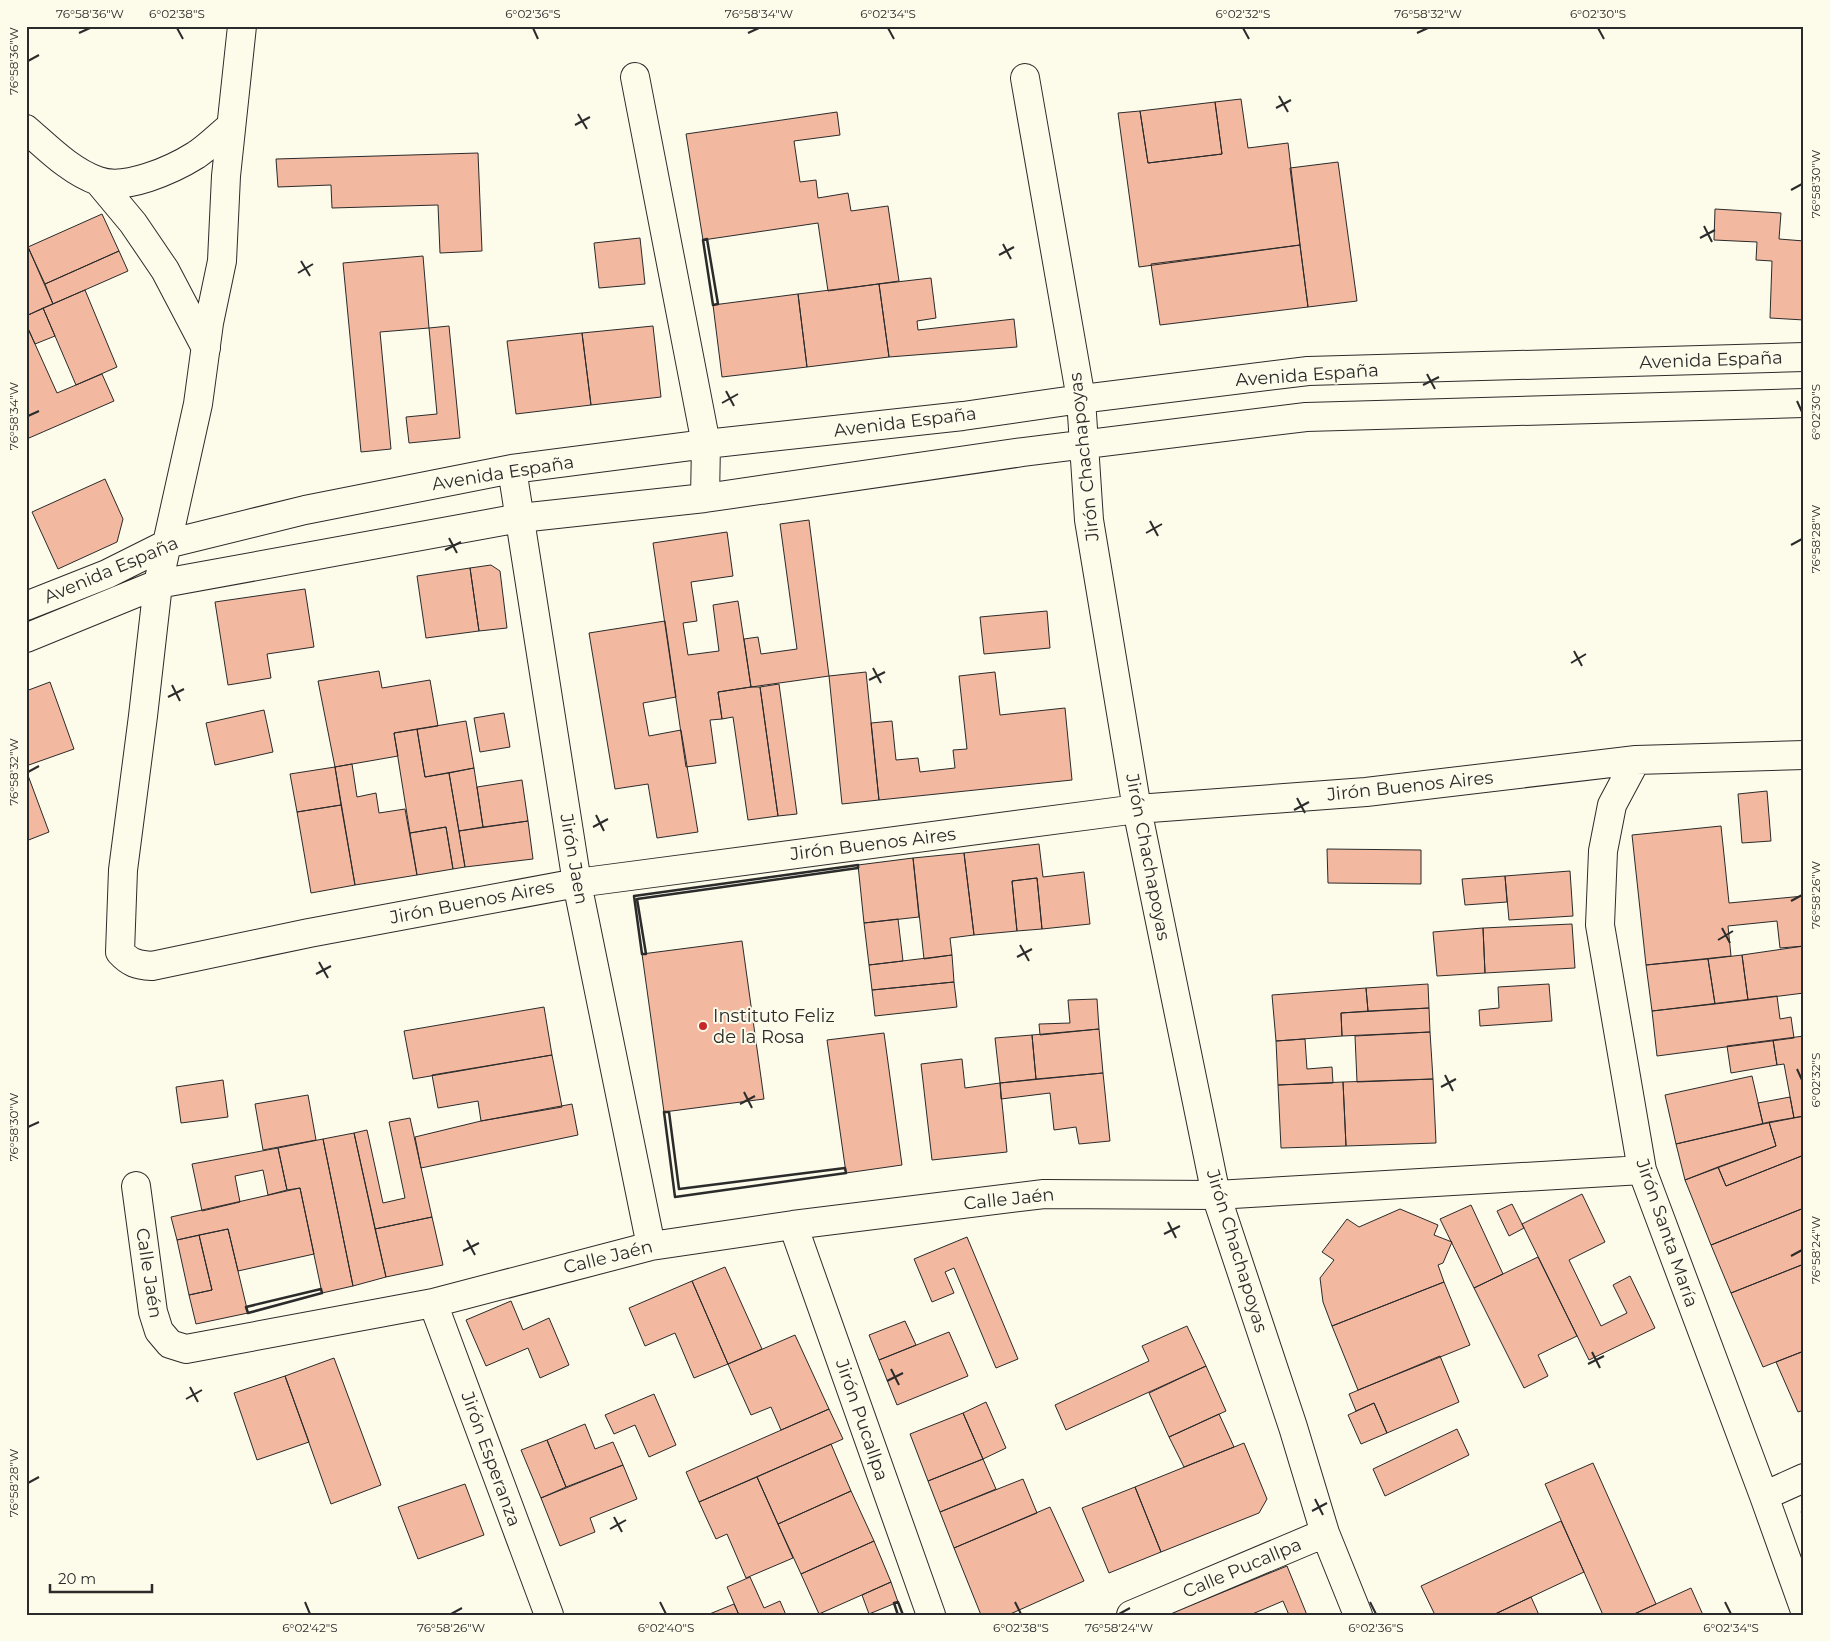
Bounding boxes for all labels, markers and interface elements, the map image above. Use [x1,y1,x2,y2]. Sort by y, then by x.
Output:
text: 76°58'36"W [56,6,124,21]
text: 6°02'38"S [149,6,205,21]
text: 6°02'36"S [505,6,561,21]
text: 76°58'34"W [725,6,793,21]
text: 6°02'34"S [860,6,916,21]
text: 6°02'32"S [1216,6,1270,21]
text: 76°58'32"W [1394,6,1462,21]
text: 6°02'30"S [1570,6,1626,21]
text: 76°58'36"W [6,27,21,95]
text: 76°58'30"W [1808,150,1823,218]
street label: Avenida España [1639,347,1783,373]
street label: Avenida España [1235,359,1379,391]
street label: Jirón Chachapoyas [1064,371,1104,543]
text: 76°58'34"W [6,382,21,450]
text: 6°02'30"S [1808,384,1823,440]
street label: Avenida España [832,402,978,442]
street label: Avenida España [430,451,576,495]
text: 76°58'28"W [1808,505,1823,573]
street label: Avenida España [41,532,181,608]
text: 76°58'32"W [6,738,21,806]
street label: Jirón Buenos Aires [1325,766,1494,806]
street label: Jirón Chachapoyas [1121,771,1175,942]
street label: Jirón Jaen [555,811,593,906]
street label: Jirón Buenos Aires [788,823,957,865]
text: 76°58'26"W [1808,861,1823,929]
street label: Jirón Buenos Aires [387,875,556,929]
place label: Instituto Feliz de la Rosa [713,1005,835,1048]
marker: Instituto Feliz de la Rosa [697,1020,709,1032]
text: 6°02'32"S [1808,1053,1823,1107]
text: 76°58'30"W [6,1093,21,1161]
street label: Jirón Santa María [1631,1155,1703,1310]
street label: Jirón Chachapoyas [1201,1166,1272,1335]
street label: Calle Jaén [962,1183,1056,1215]
text: 76°58'24"W [1808,1216,1823,1284]
street label: Calle Jaén [131,1226,167,1320]
street label: Calle Jaén [561,1235,655,1279]
street label: Jirón Pucallpa [831,1355,893,1484]
street label: Jirón Esperanza [456,1388,526,1529]
text: 76°58'28"W [6,1449,21,1517]
street label: Calle Pucallpa [1179,1533,1305,1603]
scale bar [50,1561,152,1593]
text: 20 m [58,1569,96,1588]
text: 6°02'42"S [282,1620,338,1635]
text: 76°58'26"W [417,1620,485,1635]
text: 6°02'40"S [638,1620,694,1635]
text: 6°02'38"S [993,1620,1049,1635]
text: 76°58'24"W [1085,1620,1153,1635]
text: 6°02'36"S [1348,1620,1404,1635]
text: 6°02'34"S [1703,1620,1759,1635]

